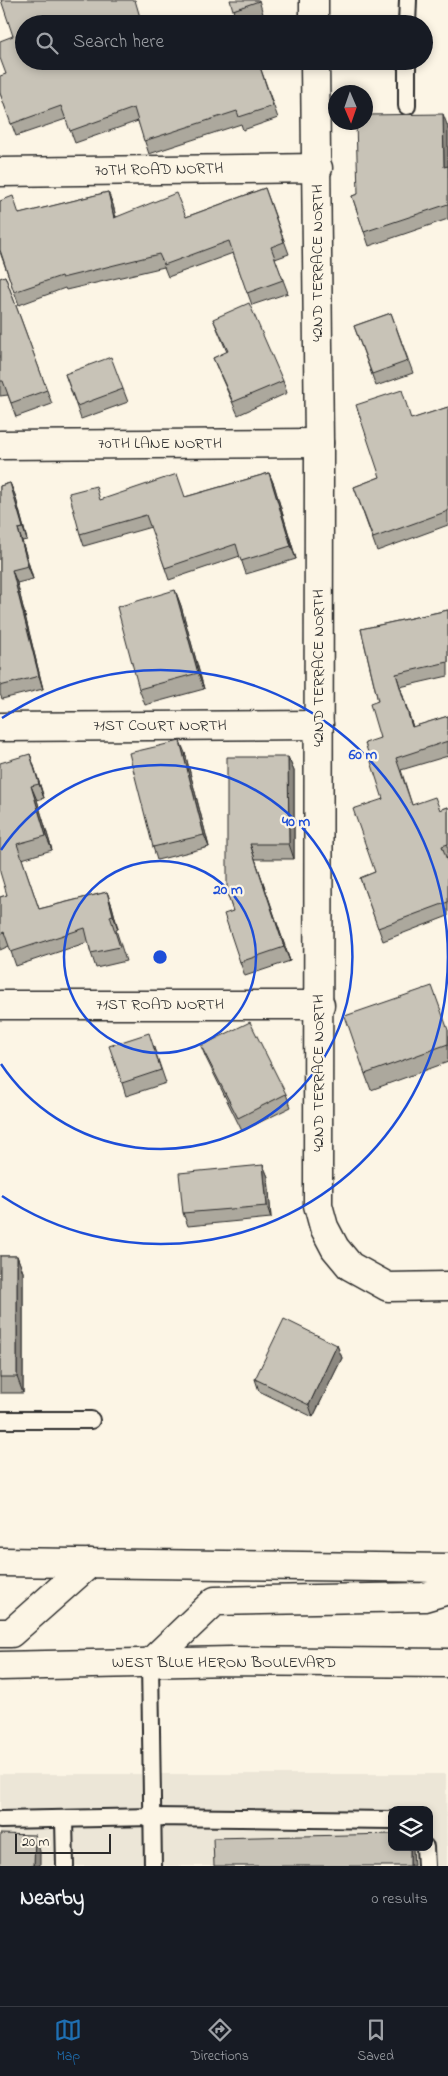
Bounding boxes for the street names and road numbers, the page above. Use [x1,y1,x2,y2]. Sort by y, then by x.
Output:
street label: 70TH ROAD NORTH [94,157,224,183]
street label: 42ND TERRACE NORTH [306,184,330,342]
street label: 70TH LANE NORTH [98,432,222,456]
street label: 42ND TERRACE NORTH [307,589,331,747]
street label: 71ST COURT NORTH [93,714,227,738]
street label: 71ST ROAD NORTH [96,993,224,1017]
street label: 42ND TERRACE NORTH [307,994,331,1152]
street label: WEST BLUE HERON BOULEVARD [112,1651,336,1675]

